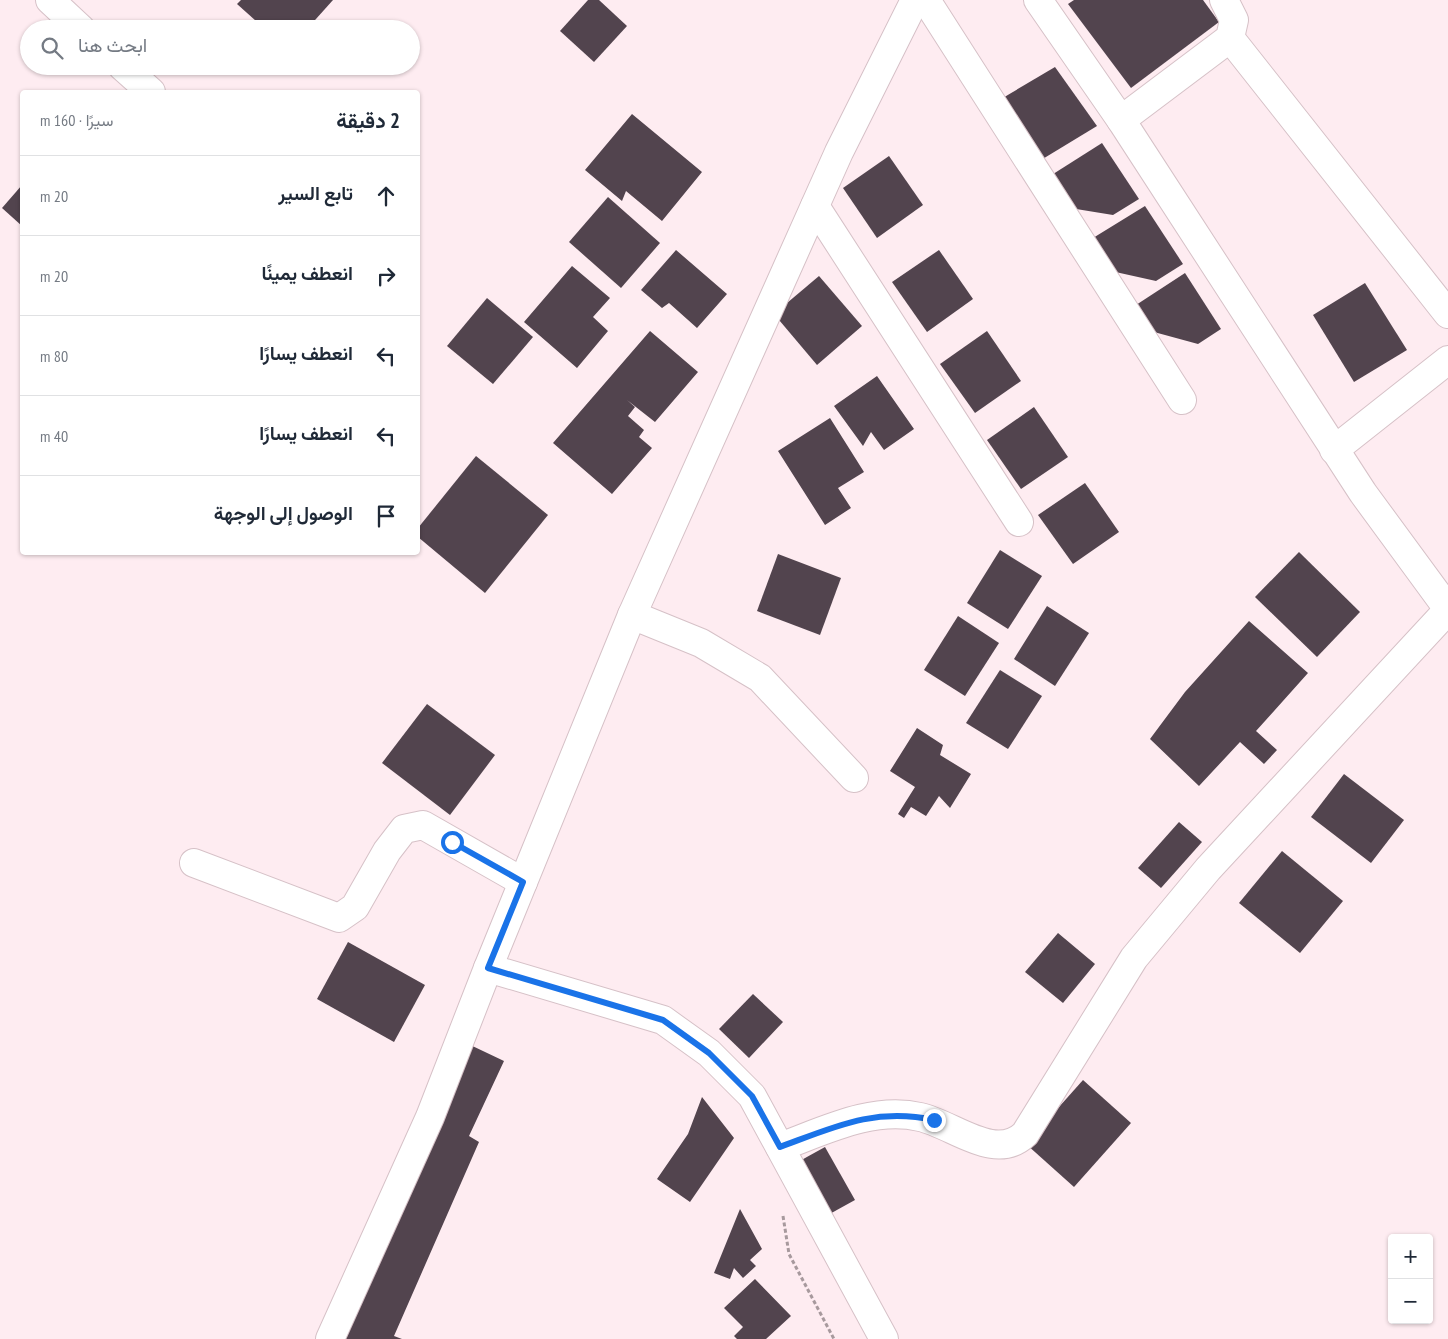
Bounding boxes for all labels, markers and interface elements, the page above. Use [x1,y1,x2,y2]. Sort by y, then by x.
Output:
search box [20,20,420,75]
text: ابحث هنا [78,33,147,57]
icon: search [38,34,66,62]
text: 2 دقيقة [336,107,400,134]
text: سيرًا · 160 m [40,110,113,130]
text: تابع السير [278,181,353,205]
icon: ahead [372,182,400,210]
text: 20 m [40,186,68,206]
text: انعطف يمينًا [262,261,353,285]
icon: right [372,262,400,290]
text: 20 m [40,266,68,286]
text: انعطف يسارًا [259,341,353,365]
icon: left [372,342,400,370]
text: 80 m [40,346,68,366]
text: انعطف يسارًا [259,421,353,445]
icon: left [372,422,400,450]
text: 40 m [40,426,68,446]
text: الوصول إلى الوجهة [214,501,353,525]
icon: arrive [372,502,400,530]
route start [441,831,464,854]
route end [923,1109,946,1132]
map controls [1388,1234,1433,1324]
button: + [1388,1234,1433,1279]
button: − [1388,1279,1433,1324]

